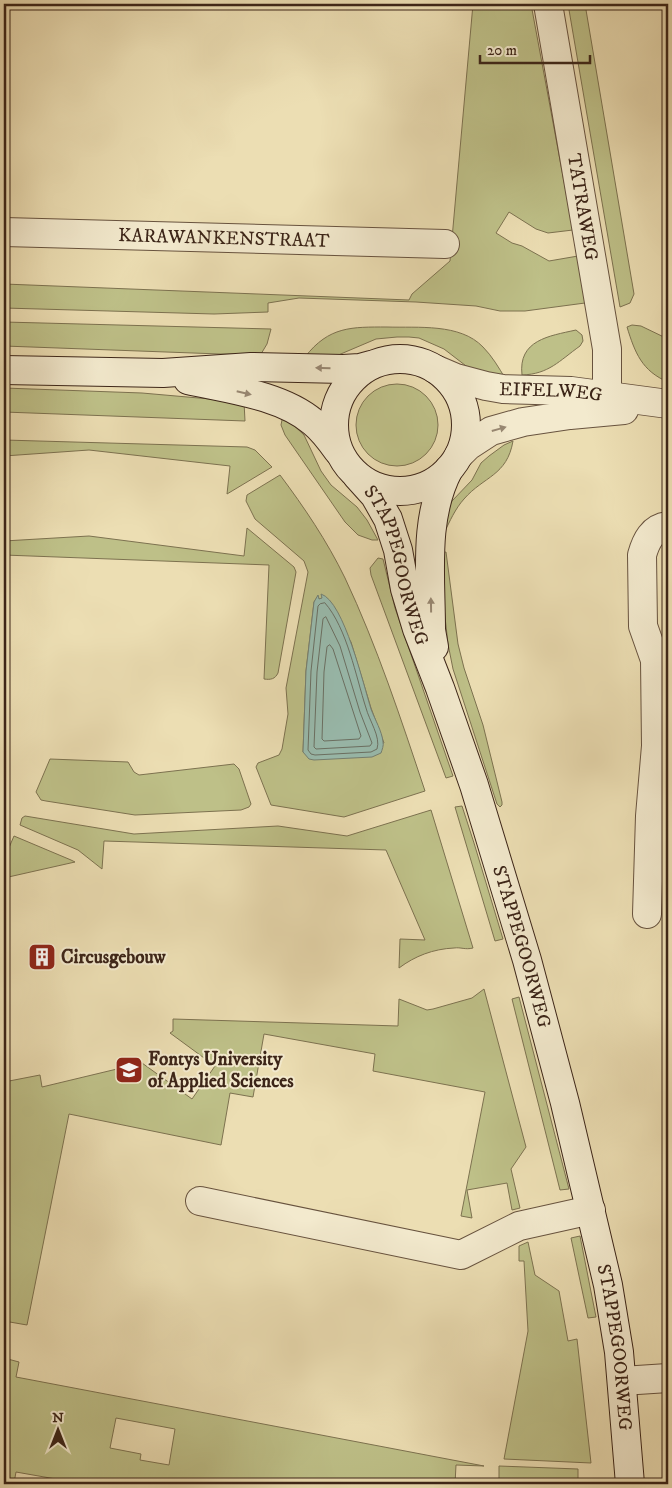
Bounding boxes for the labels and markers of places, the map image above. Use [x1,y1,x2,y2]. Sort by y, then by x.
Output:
building icon: Circusgebouw [27,942,57,972]
place label: Circusgebouw [61,946,167,969]
place label: Fontys University of Applied Sciences [148,1048,294,1093]
school or university icon: Fontys University of Applied Sciences [114,1055,144,1085]

